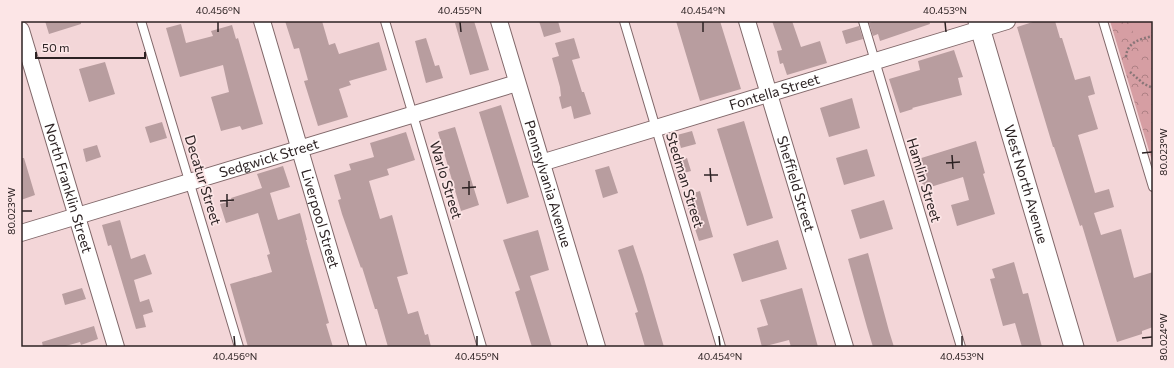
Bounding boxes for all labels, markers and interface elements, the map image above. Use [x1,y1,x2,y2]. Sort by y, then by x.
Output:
text: 40.456°N [196,4,240,16]
text: 40.455°N [438,4,482,16]
text: 40.454°N [681,4,725,16]
text: 40.453°N [923,4,967,16]
scale bar [36,34,145,60]
text: 50 m [42,40,70,54]
street label: Fontella Street [727,70,822,113]
street label: Pennsylvania Avenue [521,118,576,249]
street label: North Franklin Street [41,121,96,255]
street label: West North Avenue [1001,122,1052,245]
text: 80.023°W [1157,128,1169,176]
street label: Stedman Street [663,130,708,230]
street label: Decatur Street [182,133,225,227]
street label: Sedgwick Street [217,134,321,181]
street label: Sheffield Street [774,134,819,234]
street label: Hamlin Street [904,136,945,224]
street label: Warlo Street [427,139,466,221]
street label: Liverpool Street [298,167,343,270]
text: 80.023°W [5,187,17,235]
text: 80.024°W [1157,313,1169,361]
text: 40.456°N [213,350,257,362]
text: 40.455°N [455,350,499,362]
text: 40.454°N [698,350,742,362]
text: 40.453°N [940,350,984,362]

